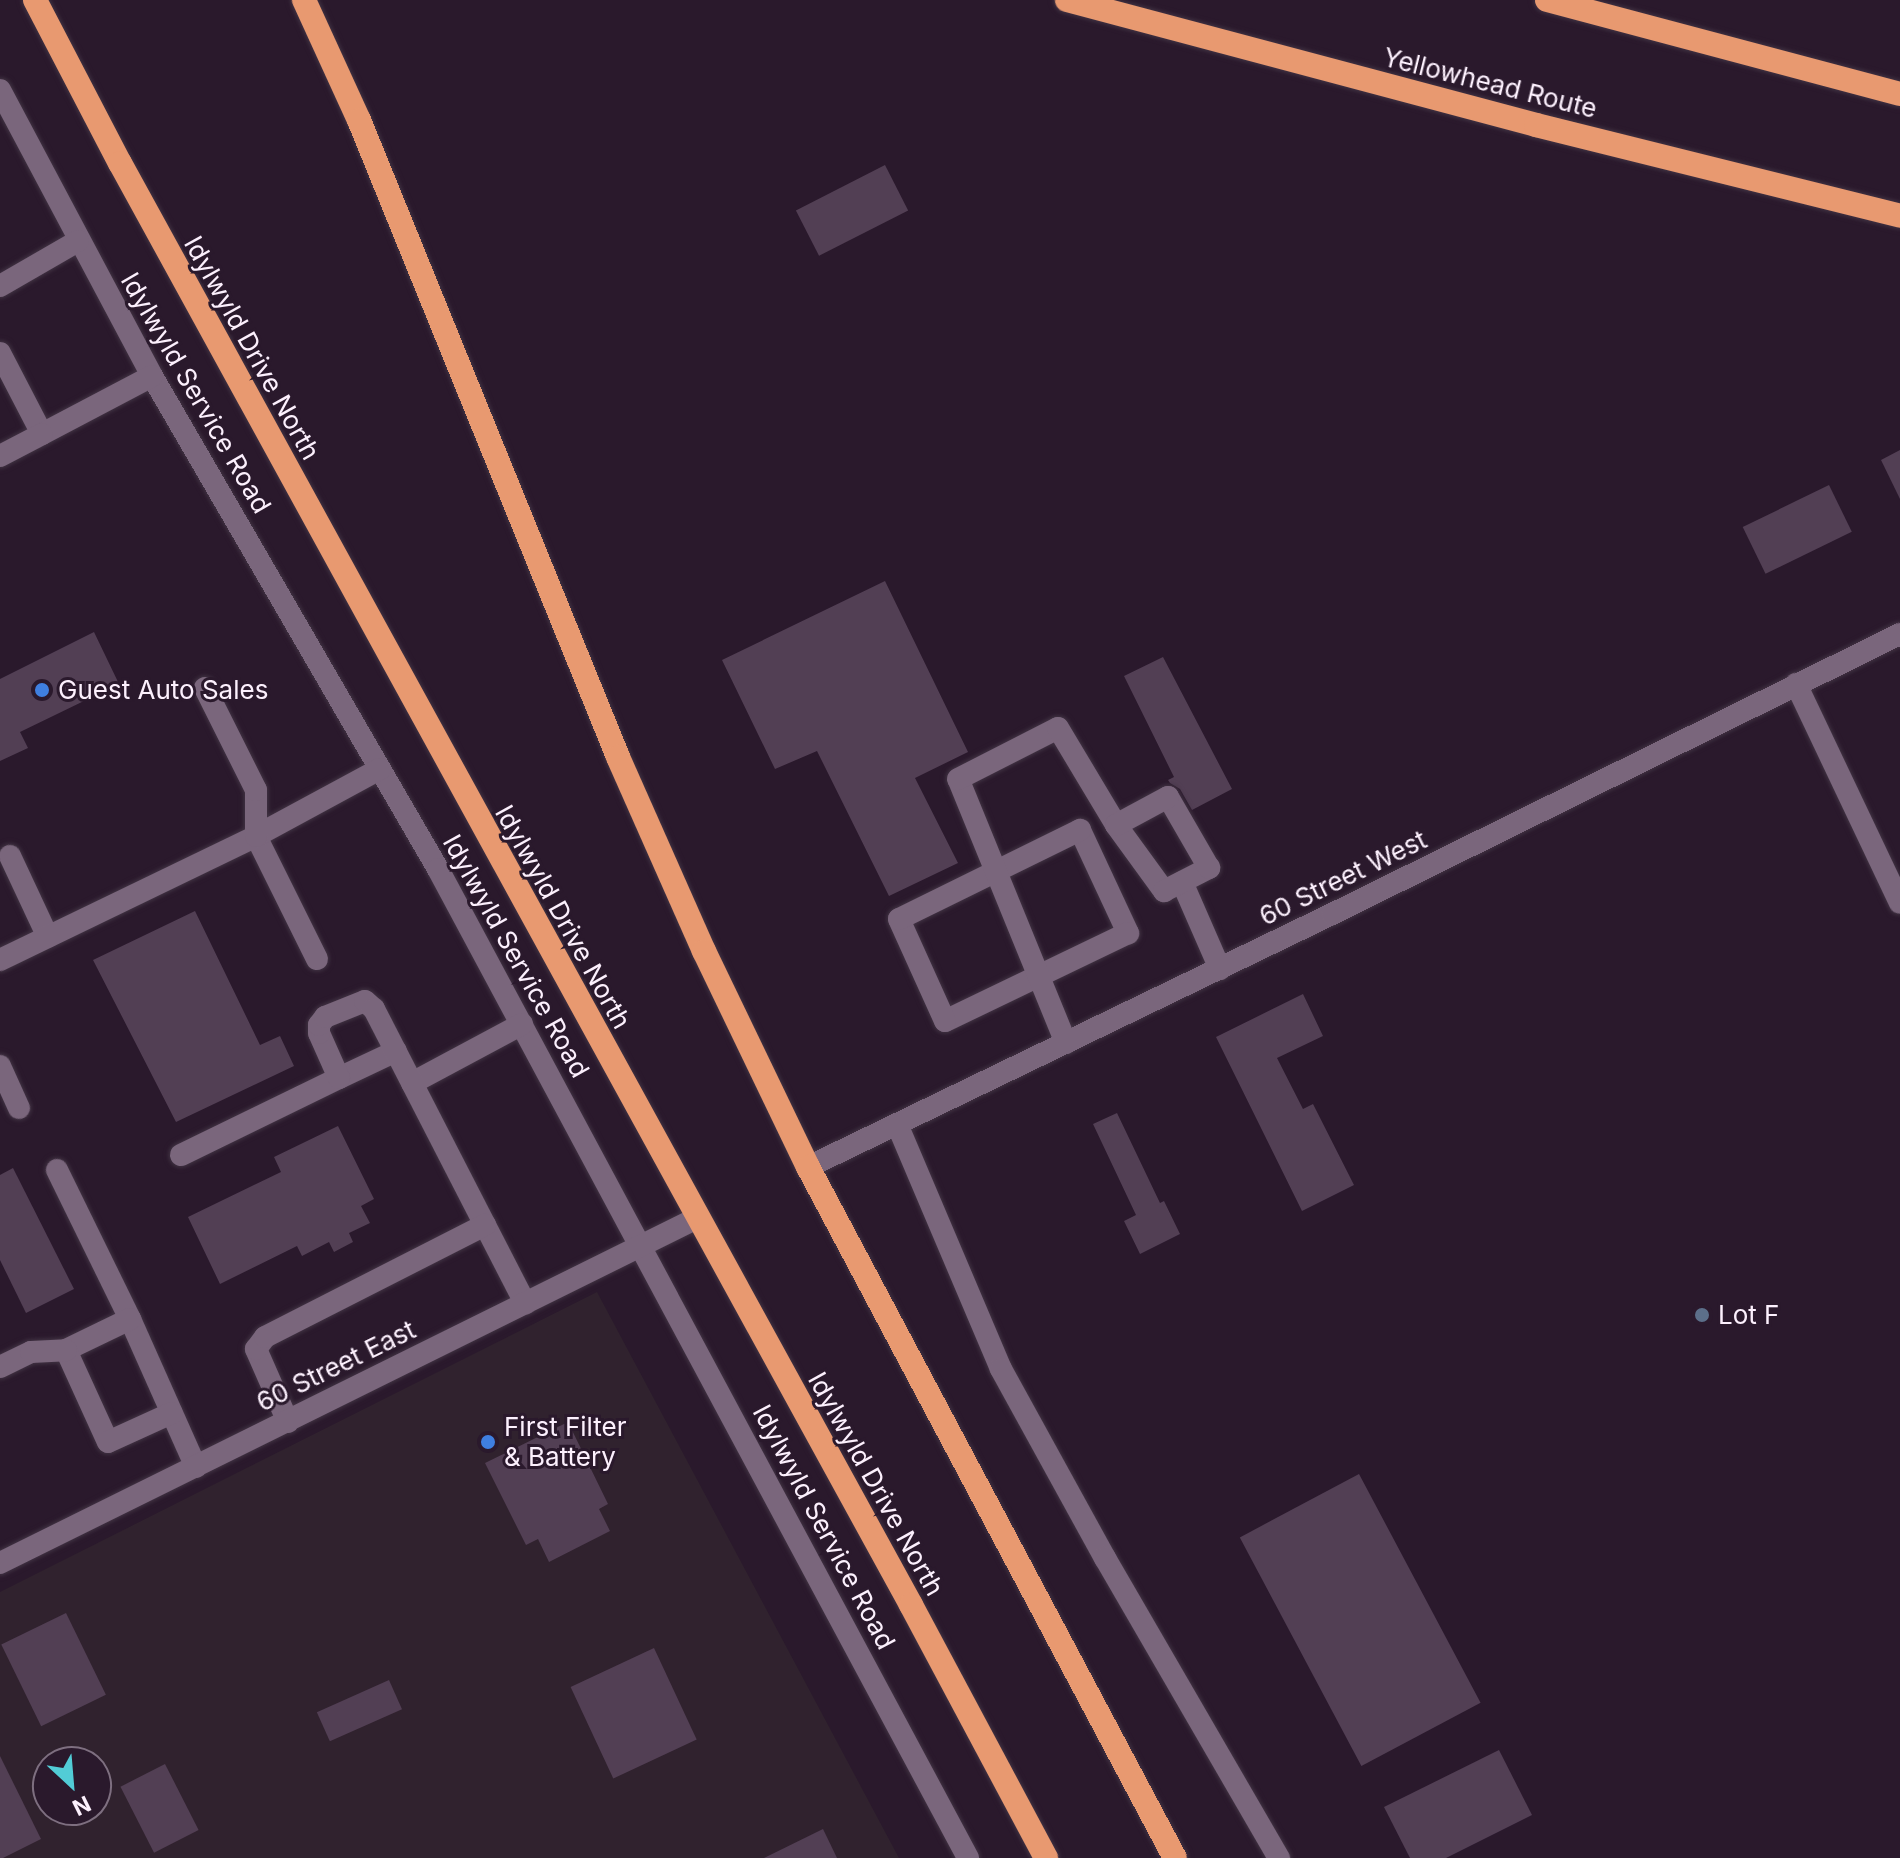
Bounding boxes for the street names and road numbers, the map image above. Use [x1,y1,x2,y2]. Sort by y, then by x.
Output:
street label: Yellowhead Route [1380,41,1600,125]
street label: Idylwyld Drive North [178,231,326,465]
street label: Idylwyld Service Road [114,267,278,519]
street label: Idylwyld Drive North [489,800,637,1034]
street label: 60 Street West [1254,824,1432,932]
street label: Idylwyld Service Road [436,829,596,1083]
street label: 60 Street East [251,1314,421,1418]
street label: Idylwyld Drive North [802,1367,950,1601]
street label: Idylwyld Service Road [746,1399,902,1655]

